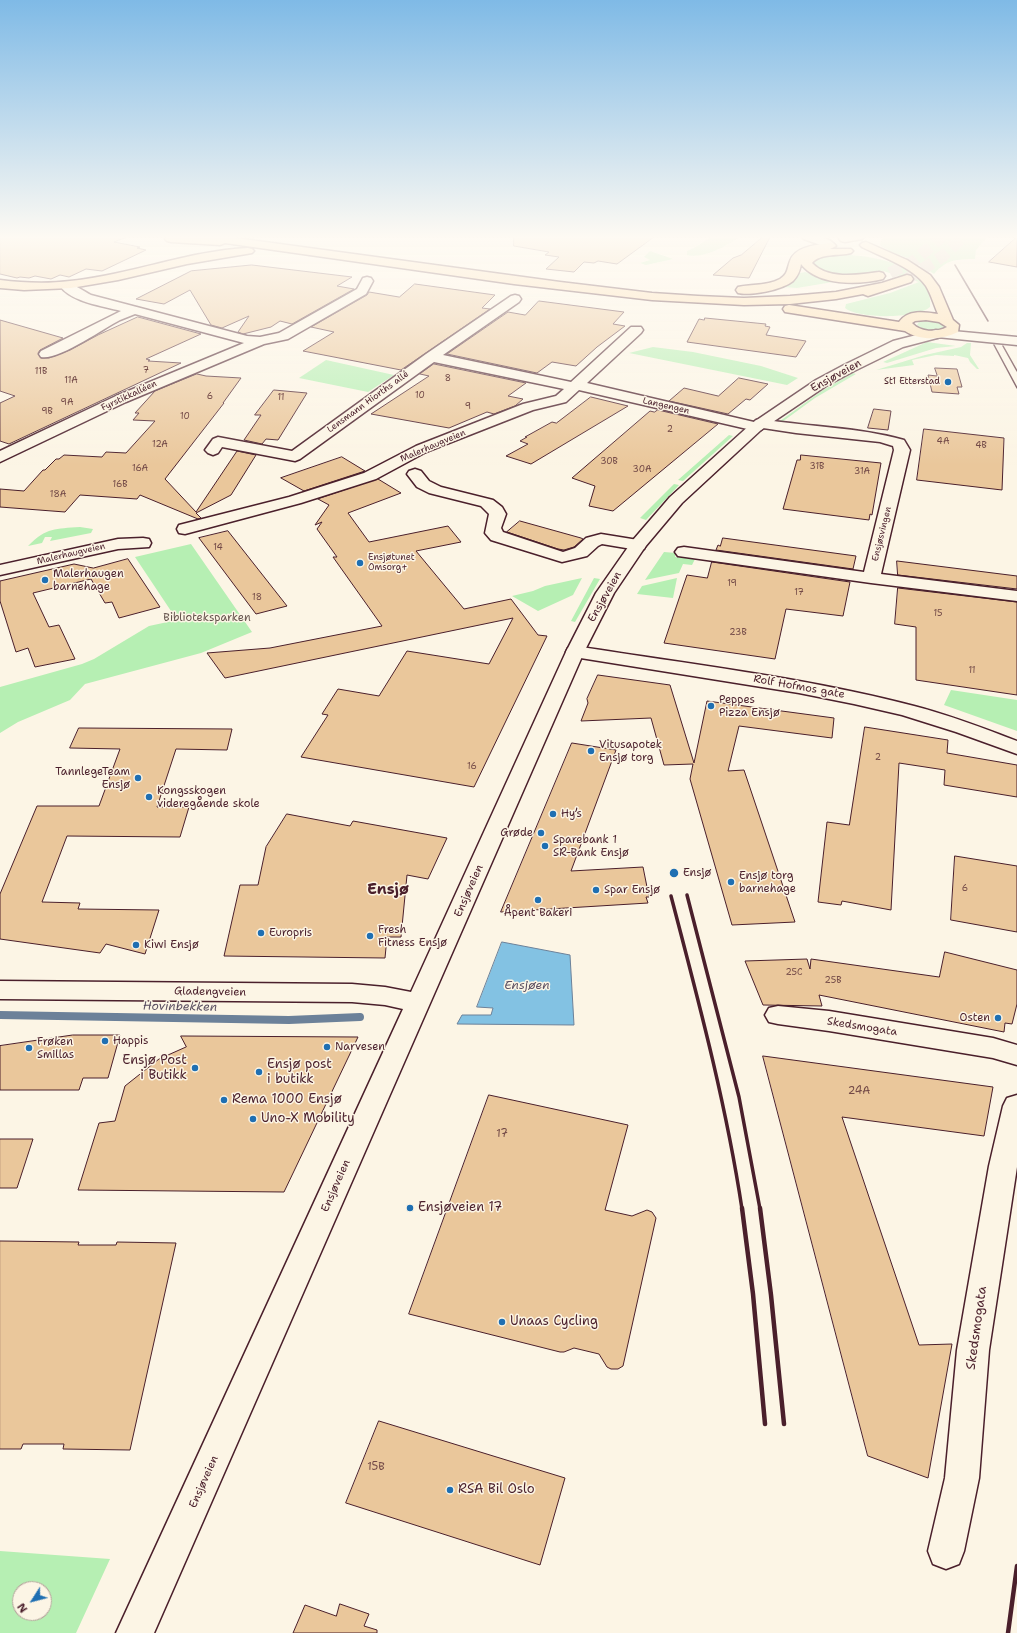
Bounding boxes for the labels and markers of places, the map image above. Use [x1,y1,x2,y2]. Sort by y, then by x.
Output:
place label: St1 Etterstad [884,377,940,387]
marker: St1 Etterstad [943,377,953,387]
place label: Ensjøtunet Omsorg+ [368,553,415,574]
marker: Ensjøtunet Omsorg+ [355,558,365,568]
place label: Malerhaugen barnehage [53,567,124,593]
marker: Malerhaugen barnehage [40,575,50,585]
place label: Peppes Pizza Ensjø [719,693,780,719]
marker: Peppes Pizza Ensjø [706,701,716,711]
place label: Vitusapotek Ensjø torg [599,738,662,764]
marker: Vitusapotek Ensjø torg [586,746,596,756]
place label: TannlegeTeam Ensjø [55,765,130,791]
marker: TannlegeTeam Ensjø [133,773,143,783]
place label: Kongsskogen videregående skole [157,784,260,810]
marker: Kongsskogen videregående skole [144,792,154,802]
place label: Hy’s [561,807,582,821]
marker: Hy’s [548,809,558,819]
place label: Grøde [500,826,533,840]
marker: Grøde [536,828,546,838]
place label: Sparebank 1 SR-Bank Ensjø [553,833,629,859]
marker: Sparebank 1 SR-Bank Ensjø [540,841,550,851]
place label: Ensjø [683,866,711,880]
marker: Ensjø [668,867,680,879]
place label: Ensjø torg barnehage [739,869,796,895]
marker: Ensjø torg barnehage [726,877,736,887]
place label: Spar Ensjø [604,883,660,897]
marker: Spar Ensjø [591,885,601,895]
marker: Åpent Bakeri [533,895,543,905]
place label: Åpent Bakeri [504,906,572,920]
place label: Fresh Fitness Ensjø [378,923,447,949]
place label: Europris [269,926,312,940]
marker: Europris [256,928,266,938]
marker: Fresh Fitness Ensjø [365,931,375,941]
place label: Kiwi Ensjø [144,938,199,952]
marker: Kiwi Ensjø [131,940,141,950]
place label: Osten [960,1011,990,1025]
marker: Osten [993,1013,1003,1023]
place label: Happis [113,1034,148,1048]
place label: Frøken Smillas [37,1035,74,1061]
marker: Happis [100,1036,110,1046]
place label: Narvesen [335,1040,385,1054]
marker: Narvesen [322,1042,332,1052]
marker: Frøken Smillas [24,1043,34,1053]
place label: Ensjø Post i Butikk [122,1053,187,1084]
place label: Ensjø post i butikk [267,1057,332,1088]
marker: Ensjø Post i Butikk [190,1063,200,1073]
marker: Ensjø post i butikk [254,1067,264,1077]
place label: Rema 1000 Ensjø [232,1092,342,1108]
marker: Rema 1000 Ensjø [219,1095,229,1105]
place label: Uno-X Mobility [261,1111,355,1127]
marker: Uno-X Mobility [248,1114,258,1124]
place label: Ensjøveien 17 [418,1200,502,1216]
marker: Ensjøveien 17 [405,1203,415,1213]
place label: Unaas Cycling [510,1314,598,1330]
marker: Unaas Cycling [497,1317,507,1327]
place label: RSA Bil Oslo [458,1482,535,1498]
marker: RSA Bil Oslo [445,1485,455,1495]

